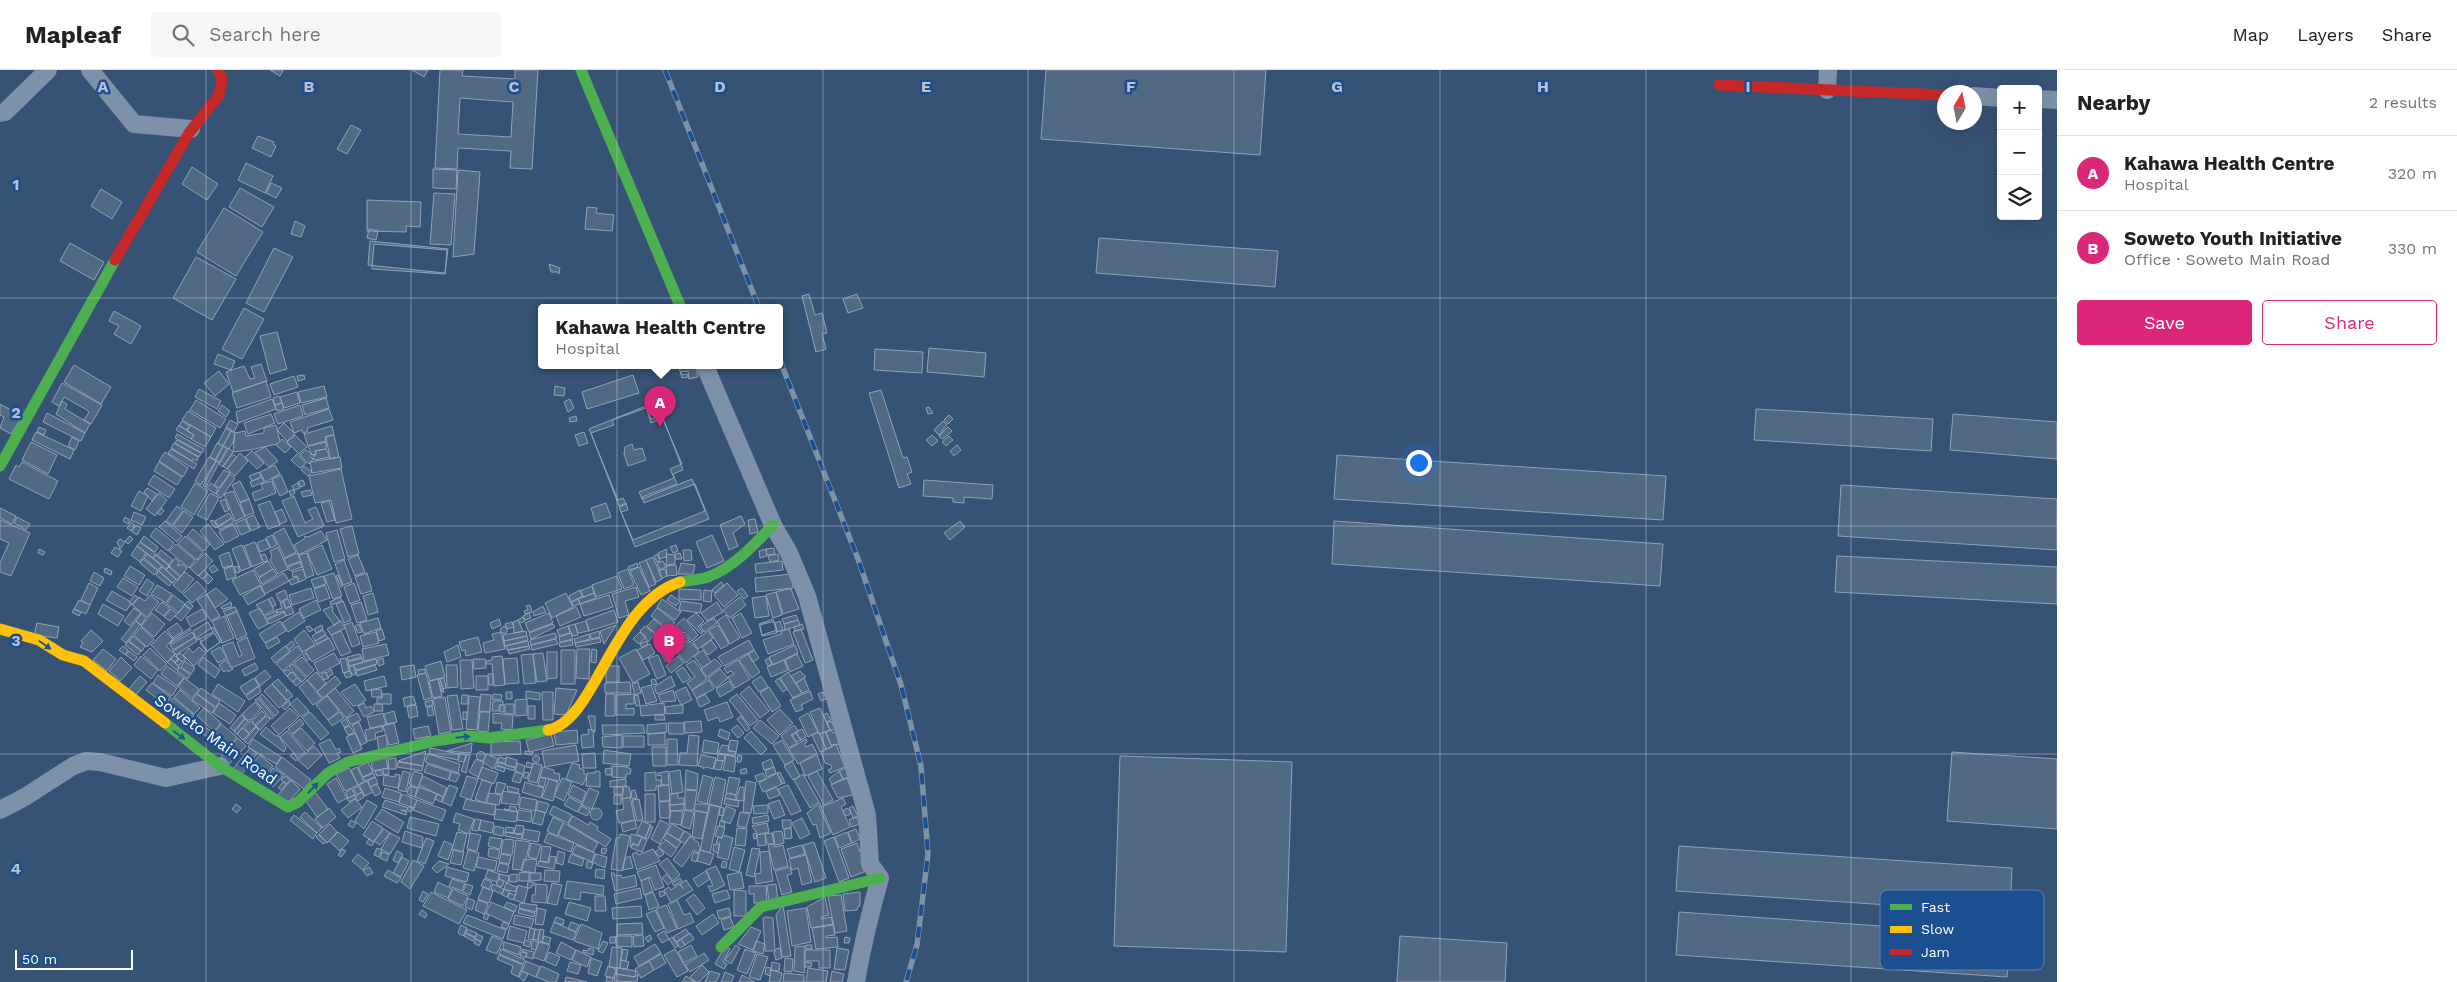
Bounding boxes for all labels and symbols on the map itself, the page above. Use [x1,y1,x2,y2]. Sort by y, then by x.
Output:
text: A [98,77,109,96]
text: B [304,77,315,96]
text: C [509,77,520,96]
text: D [714,77,726,96]
text: E [921,77,931,96]
text: F [1126,77,1136,96]
text: G [1331,77,1343,96]
text: H [1537,77,1549,96]
text: I [1745,77,1751,96]
north arrow [1937,85,1982,130]
text: 1 [13,175,19,194]
pin: A [644,386,676,427]
text: 2 [11,403,21,422]
your location [1406,450,1432,476]
pin: B [653,624,685,665]
text: 3 [11,631,21,650]
one-way arrow [39,640,52,650]
street label: Soweto Main Road [151,690,280,789]
one-way arrow [172,730,186,740]
one-way arrow [455,733,471,741]
one-way arrow [306,782,318,794]
text: 4 [11,859,21,878]
legend [1880,890,2044,970]
text: Fast [1921,899,1950,915]
text: Slow [1921,921,1954,937]
text: Jam [1921,944,1950,960]
scale bar [15,947,132,970]

